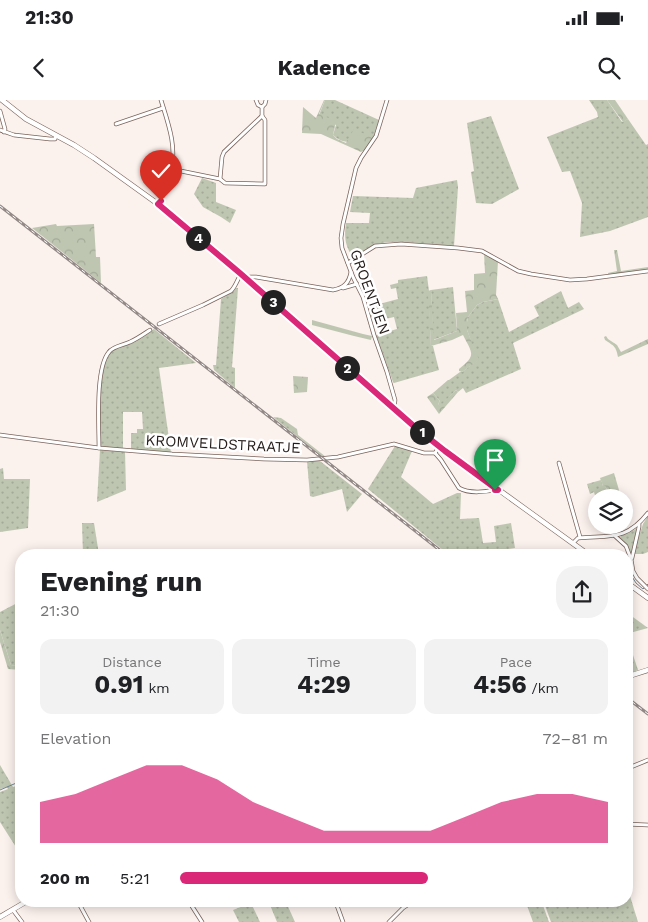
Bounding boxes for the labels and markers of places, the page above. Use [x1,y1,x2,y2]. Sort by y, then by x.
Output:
pin [140,150,182,201]
pin: 4 [186,226,210,250]
pin: 3 [260,290,286,314]
pin: 2 [334,356,360,380]
pin: 1 [410,420,434,444]
pin [474,439,516,490]

